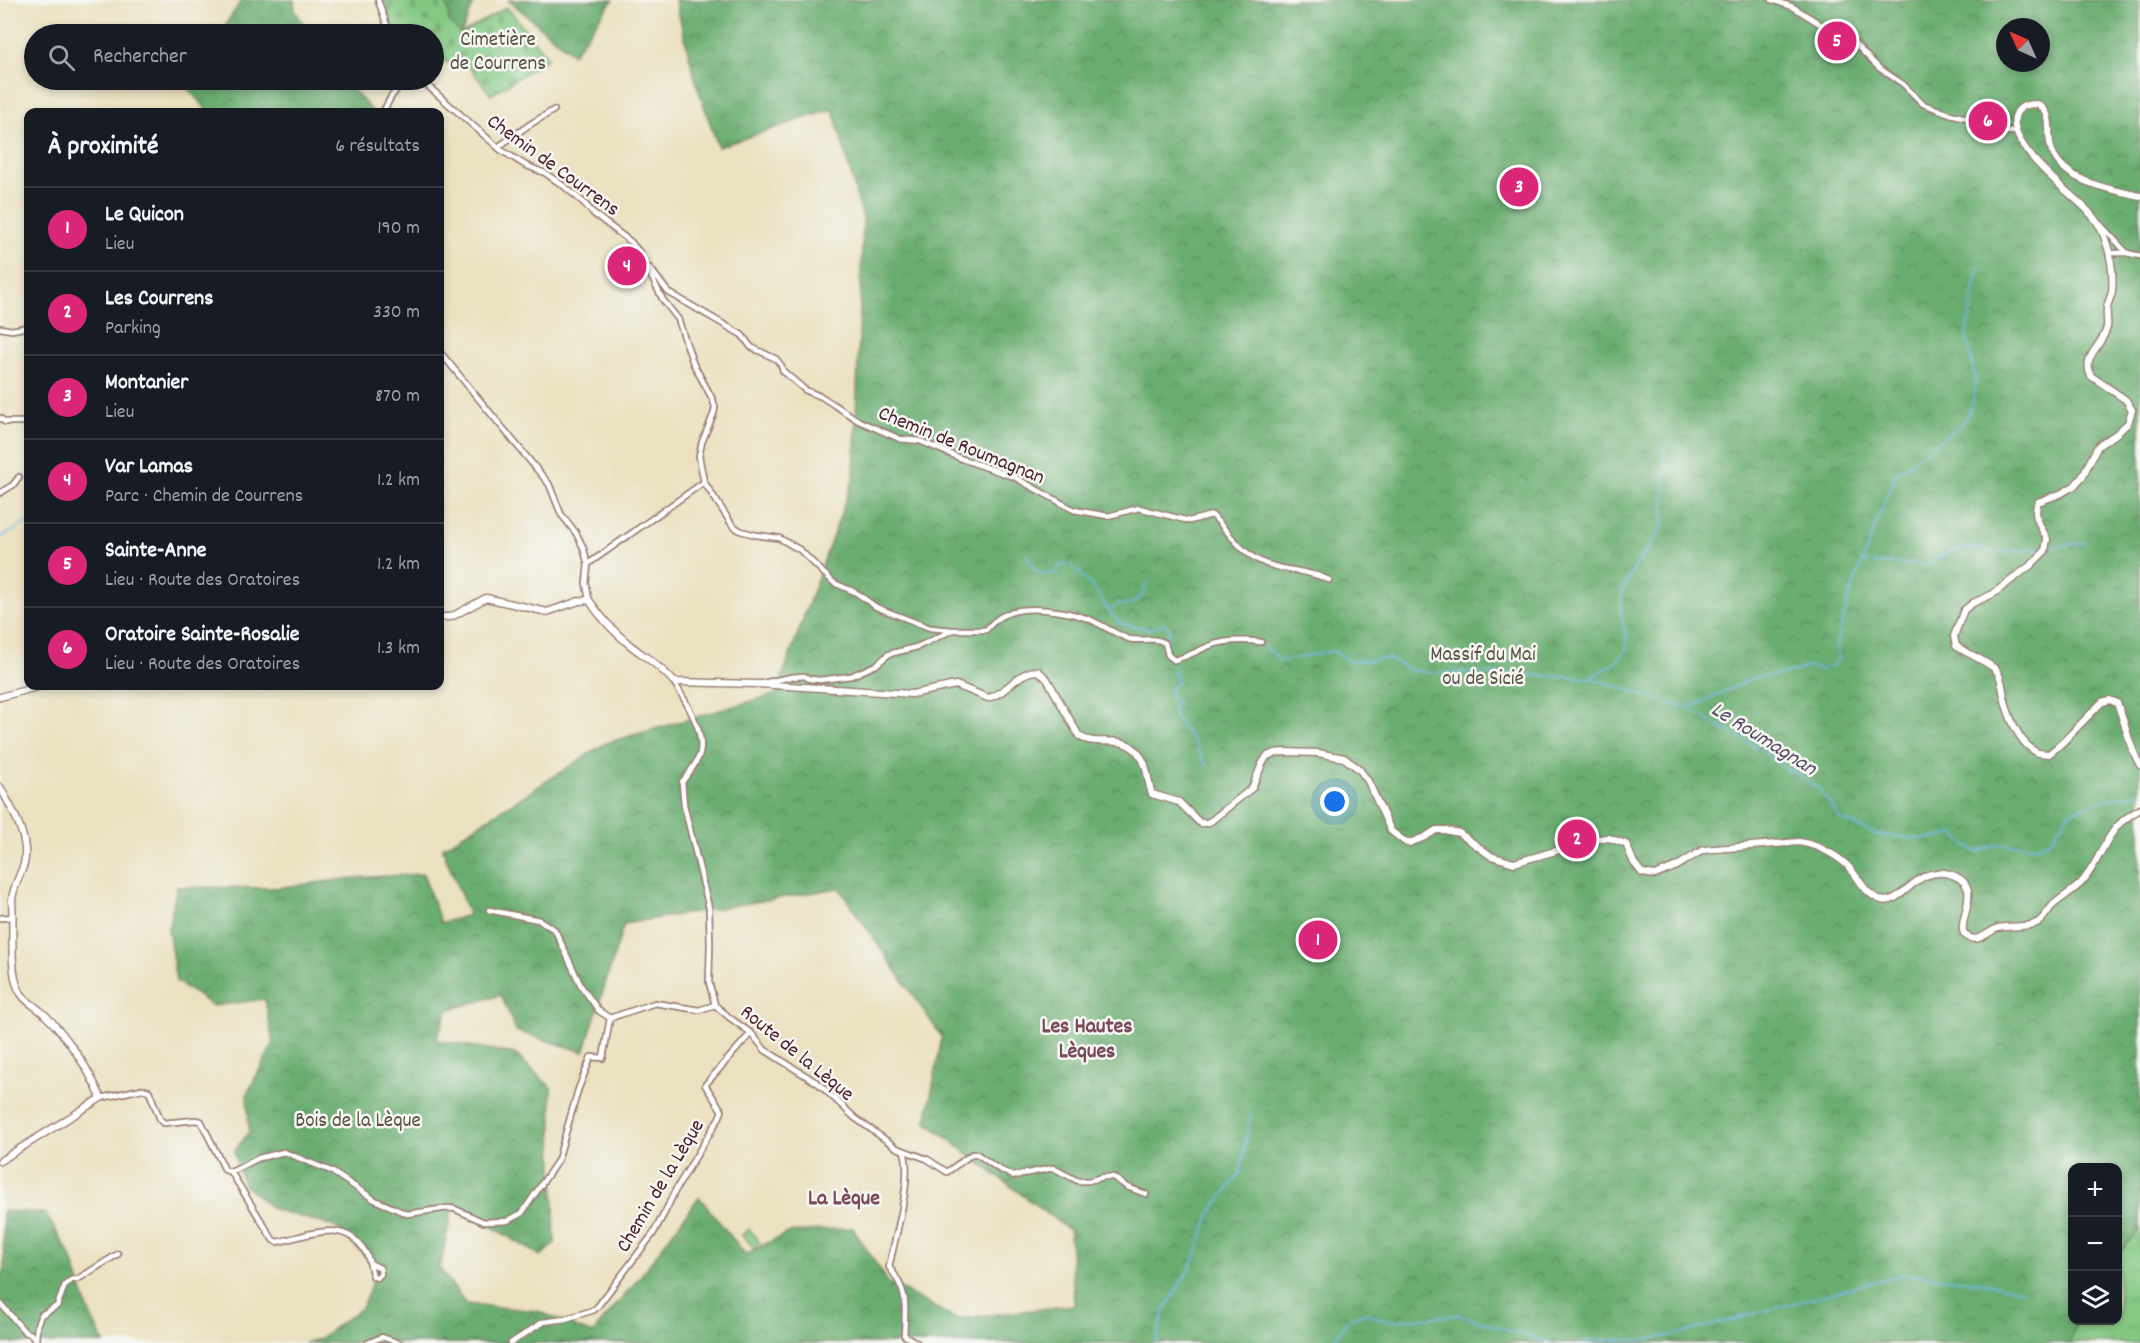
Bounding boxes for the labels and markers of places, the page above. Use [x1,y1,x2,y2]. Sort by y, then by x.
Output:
pin: 5 [1818,18,1856,63]
pin: 6 [1968,98,2008,144]
pin: 3 [1500,164,1538,210]
pin: 4 [608,244,646,288]
pin: 2 [1558,816,1596,862]
pin: 1 [1298,918,1338,962]

